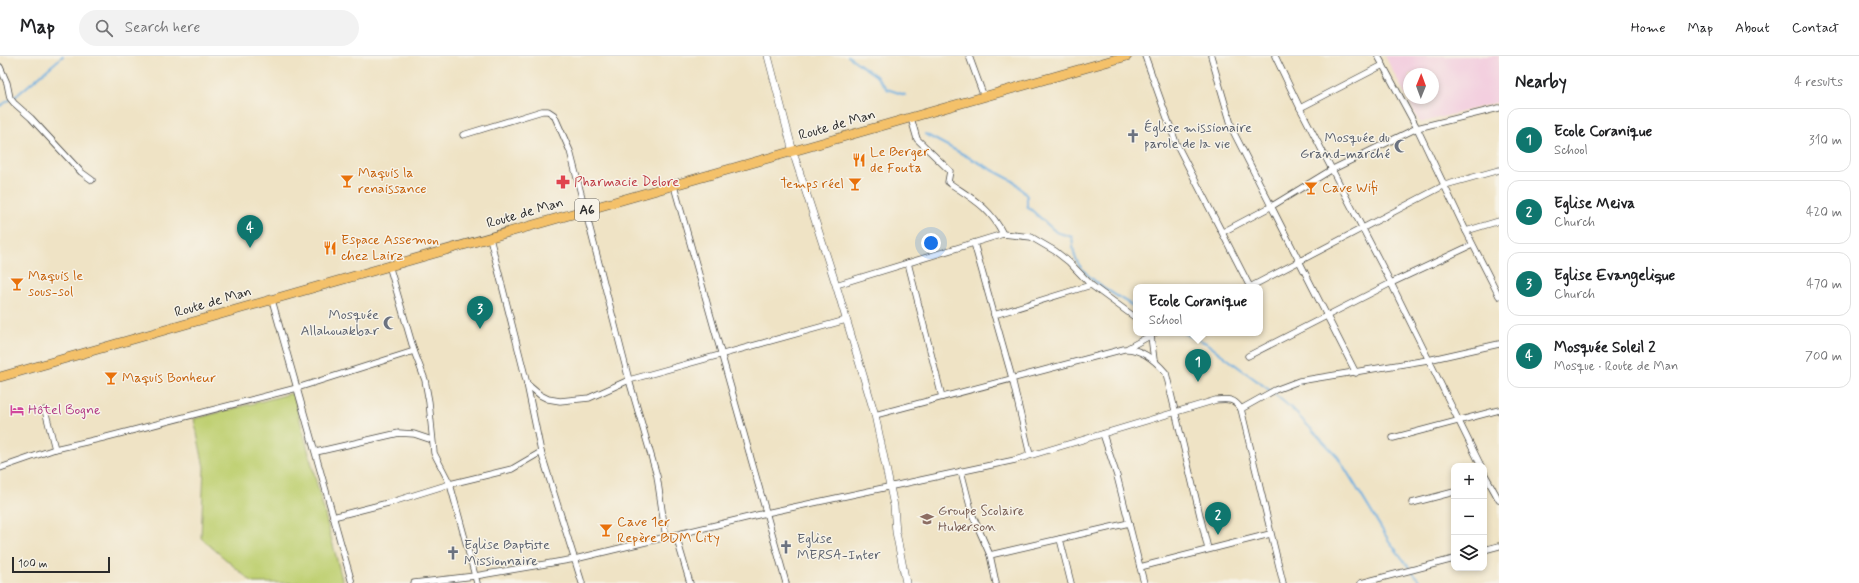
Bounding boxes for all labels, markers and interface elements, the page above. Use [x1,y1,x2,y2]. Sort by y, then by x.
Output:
search box [79,10,359,46]
text: Map [20,15,55,40]
icon: search [93,17,115,39]
text: Search here [125,18,200,38]
text: Home [1631,19,1665,37]
text: Map [1687,19,1713,37]
text: About [1735,19,1770,37]
text: Contact [1792,19,1839,37]
north arrow [1403,68,1439,104]
text: Nearby [1515,71,1567,93]
text: 4 results [1794,74,1843,91]
street label: Route de Man [796,105,878,145]
place label: Église missionaire parole de la vie [1144,119,1252,153]
text: Ecole Coranique [1554,122,1652,142]
church icon: Église missionaire parole de la vie [1125,128,1141,144]
place label: Mosquée du Grand-marché [1300,129,1390,163]
text: 1 [1526,132,1532,149]
text: 310 m [1809,132,1842,149]
mosque icon: Mosquée du Grand-marché [1393,138,1409,154]
text: School [1554,142,1588,159]
place label: Le Berger de Fouta [870,143,929,177]
restaurant icon: Le Berger de Fouta [851,152,867,168]
place label: Maquis la renaissance [358,164,427,198]
bar icon: Maquis la renaissance [339,173,355,189]
place label: Pharmacie Delore [574,173,679,191]
pharmacy icon: Pharmacie Delore [555,174,571,190]
place label: Temps réel [780,175,844,193]
bar icon: Temps réel [847,176,863,192]
place label: Cave Wifi [1322,179,1378,197]
bar icon: Cave Wifi [1303,180,1319,196]
street label: Route de Man [484,193,566,233]
text: Eglise Meiva [1554,194,1635,214]
road number: A6 [575,199,599,221]
text: 2 [1526,204,1532,221]
text: 420 m [1806,204,1842,221]
text: Church [1554,214,1595,231]
pin: 4 [237,215,263,248]
place label: Espace Assemon chez Lairz [341,231,439,265]
your location [921,233,941,253]
restaurant icon: Espace Assemon chez Lairz [322,240,338,256]
text: Eglise Evangelique [1554,266,1675,286]
place label: Maquis le sous-sol [28,267,83,301]
bar icon: Maquis le sous-sol [9,276,25,292]
text: 3 [1526,276,1532,293]
text: 470 m [1806,276,1842,293]
street label: Route de Man [172,282,254,322]
popup [1133,284,1263,336]
text: Church [1554,286,1595,303]
text: Ecole Coranique [1149,292,1247,312]
pin: 3 [467,296,493,329]
place label: Mosquée Allahouakbar [300,306,379,340]
text: School [1149,312,1183,329]
mosque icon: Mosquée Allahouakbar [382,315,398,331]
text: Mosquée Soleil 2 [1554,338,1656,358]
text: 4 [1525,348,1533,365]
text: 700 m [1805,348,1842,365]
pin: 1 [1185,349,1211,382]
text: Mosque · Route de Man [1554,358,1678,375]
place label: Maquis Bonheur [122,369,216,387]
bar icon: Maquis Bonheur [103,370,119,386]
place label: Hôtel Bogne [28,401,101,419]
hotel icon: Hôtel Bogne [9,402,25,418]
map controls [1451,463,1487,571]
button: + [1451,463,1487,499]
button: − [1451,499,1487,535]
place label: Groupe Scolaire Huberson [938,502,1025,536]
pin: 2 [1205,502,1231,535]
school or university icon: Groupe Scolaire Huberson [919,511,935,527]
place label: Cave 1er Repère BDM City [617,513,720,547]
bar icon: Cave 1er Repère BDM City [598,522,614,538]
place label: Eglise MERSA-Inter [797,530,881,564]
button: layers [1451,535,1487,571]
place label: Eglise Baptiste Missionnaire [464,536,550,570]
church icon: Eglise MERSA-Inter [778,539,794,555]
church icon: Eglise Baptiste Missionnaire [445,545,461,561]
scale bar [12,555,110,574]
text: 100 m [18,557,48,571]

